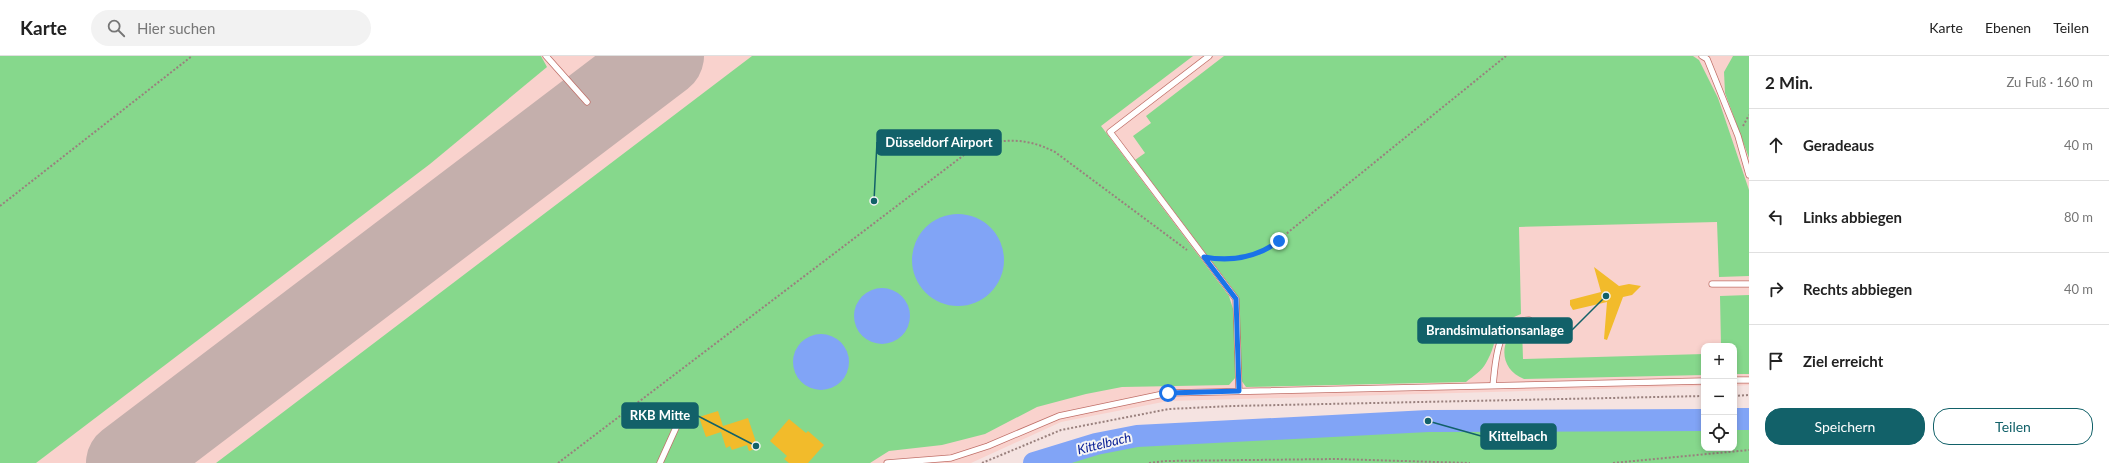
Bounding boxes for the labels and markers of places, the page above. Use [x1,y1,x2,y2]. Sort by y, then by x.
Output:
callout: Düsseldorf Airport [877,130,1001,155]
callout: Brandsimulationsanlage [1418,318,1572,343]
callout: RKB Mitte [622,403,698,428]
callout: Kittelbach [1481,424,1556,449]

